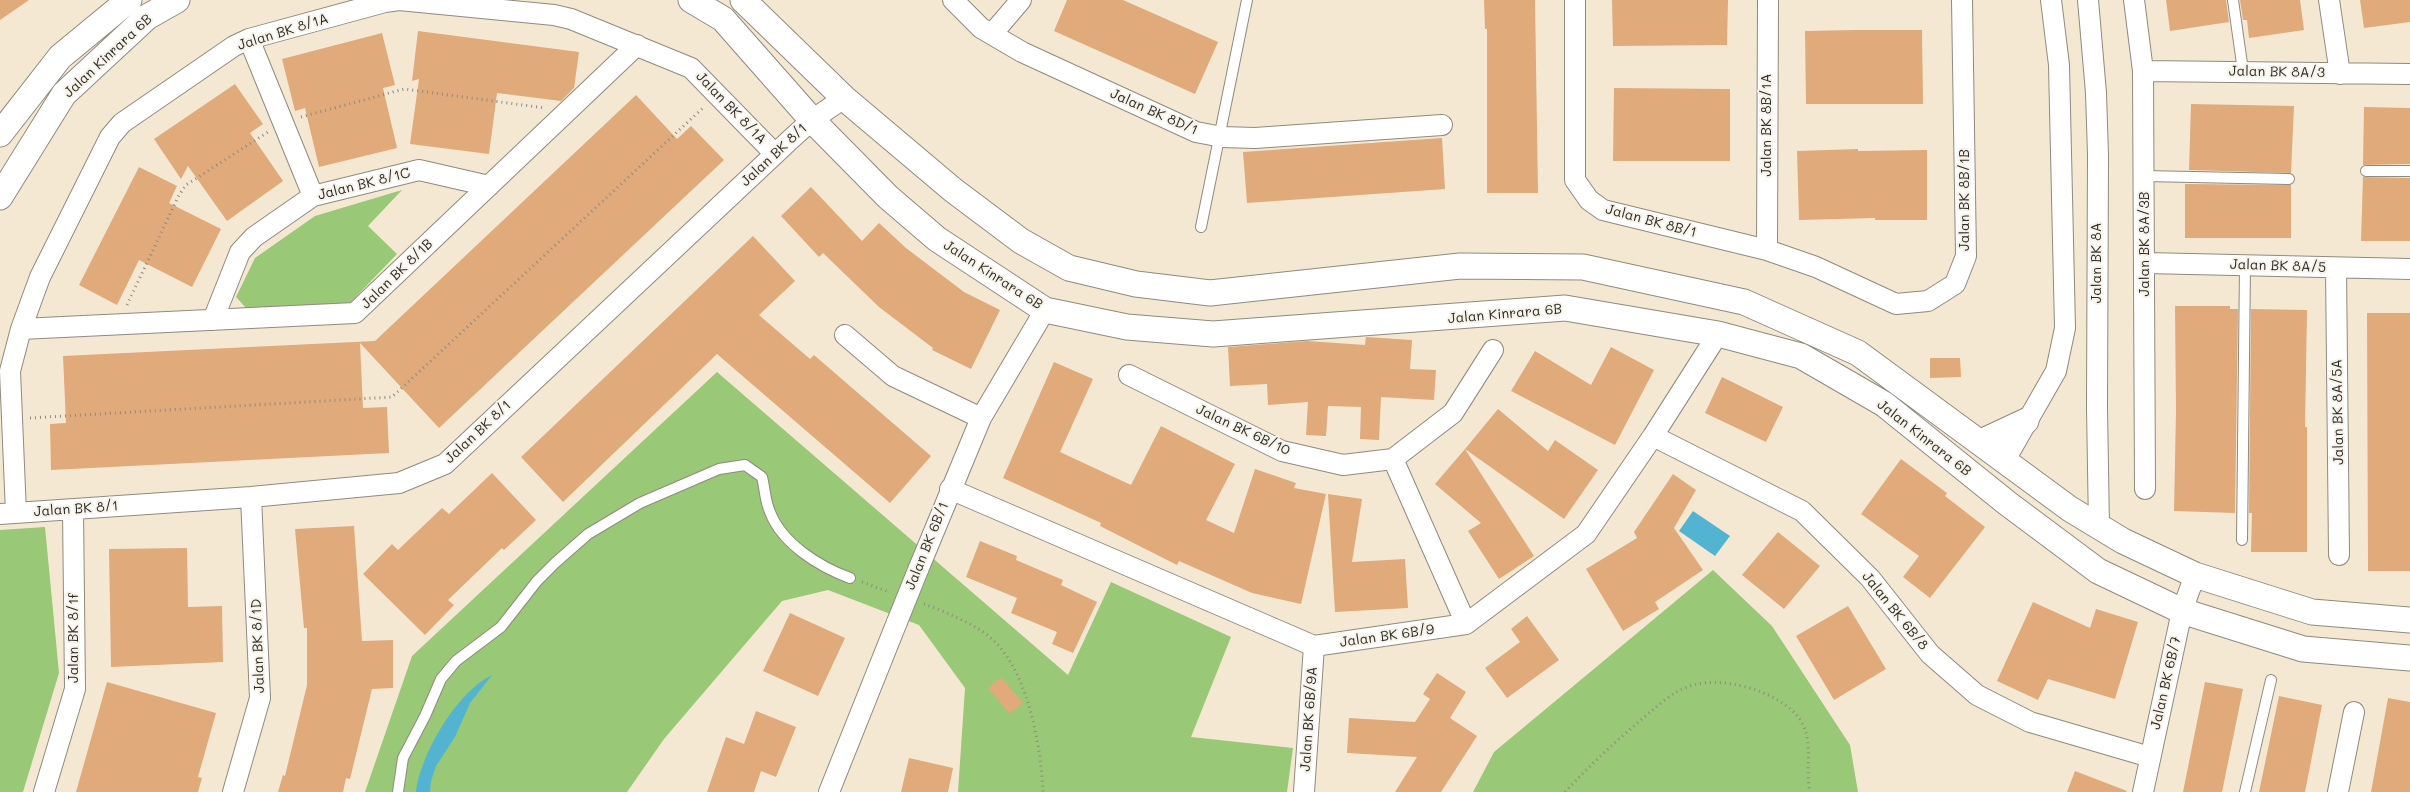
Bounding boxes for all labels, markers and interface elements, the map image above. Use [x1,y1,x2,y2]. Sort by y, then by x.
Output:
street label: Jalan BK 8/1A [235,10,331,54]
street label: Jalan Kinrara 6B [60,11,156,101]
street label: Jalan BK 8A/3 [2229,63,2325,81]
street label: Jalan BK 8/1A [692,68,770,148]
street label: Jalan BK 8B/1A [1759,73,1775,177]
street label: Jalan BK 8D/1 [1108,85,1200,139]
street label: Jalan BK 8/1 [737,120,811,190]
street label: Jalan BK 8B/1B [1957,149,1973,251]
street label: Jalan BK 8/1C [316,164,412,204]
street label: Jalan BK 8A/3B [2137,192,2153,296]
street label: Jalan BK 8B/1 [1604,201,1698,241]
street label: Jalan BK 8A [2089,223,2105,303]
street label: Jalan BK 8/1B [358,236,436,312]
street label: Jalan Kinrara 6B [940,237,1046,313]
street label: Jalan BK 8A/5 [2230,256,2326,276]
street label: Jalan Kinrara 6B [1447,301,1563,327]
street label: Jalan BK 8A/5A [2329,359,2347,465]
street label: Jalan Kinrara 6B [1874,396,1974,480]
street label: Jalan BK 8/1 [441,397,515,467]
street label: Jalan BK 6B/10 [1193,401,1293,459]
street label: Jalan BK 8/1 [33,498,119,520]
street label: Jalan BK 6B/1 [902,500,952,592]
street label: Jalan BK 6B/8 [1858,569,1932,653]
street label: Jalan BK 8/1f [66,593,82,683]
street label: Jalan BK 8/1D [248,599,268,693]
street label: Jalan BK 6B/9 [1339,621,1435,651]
street label: Jalan BK 6B/7 [2147,635,2185,731]
street label: Jalan BK 6B/9A [1297,666,1321,772]

